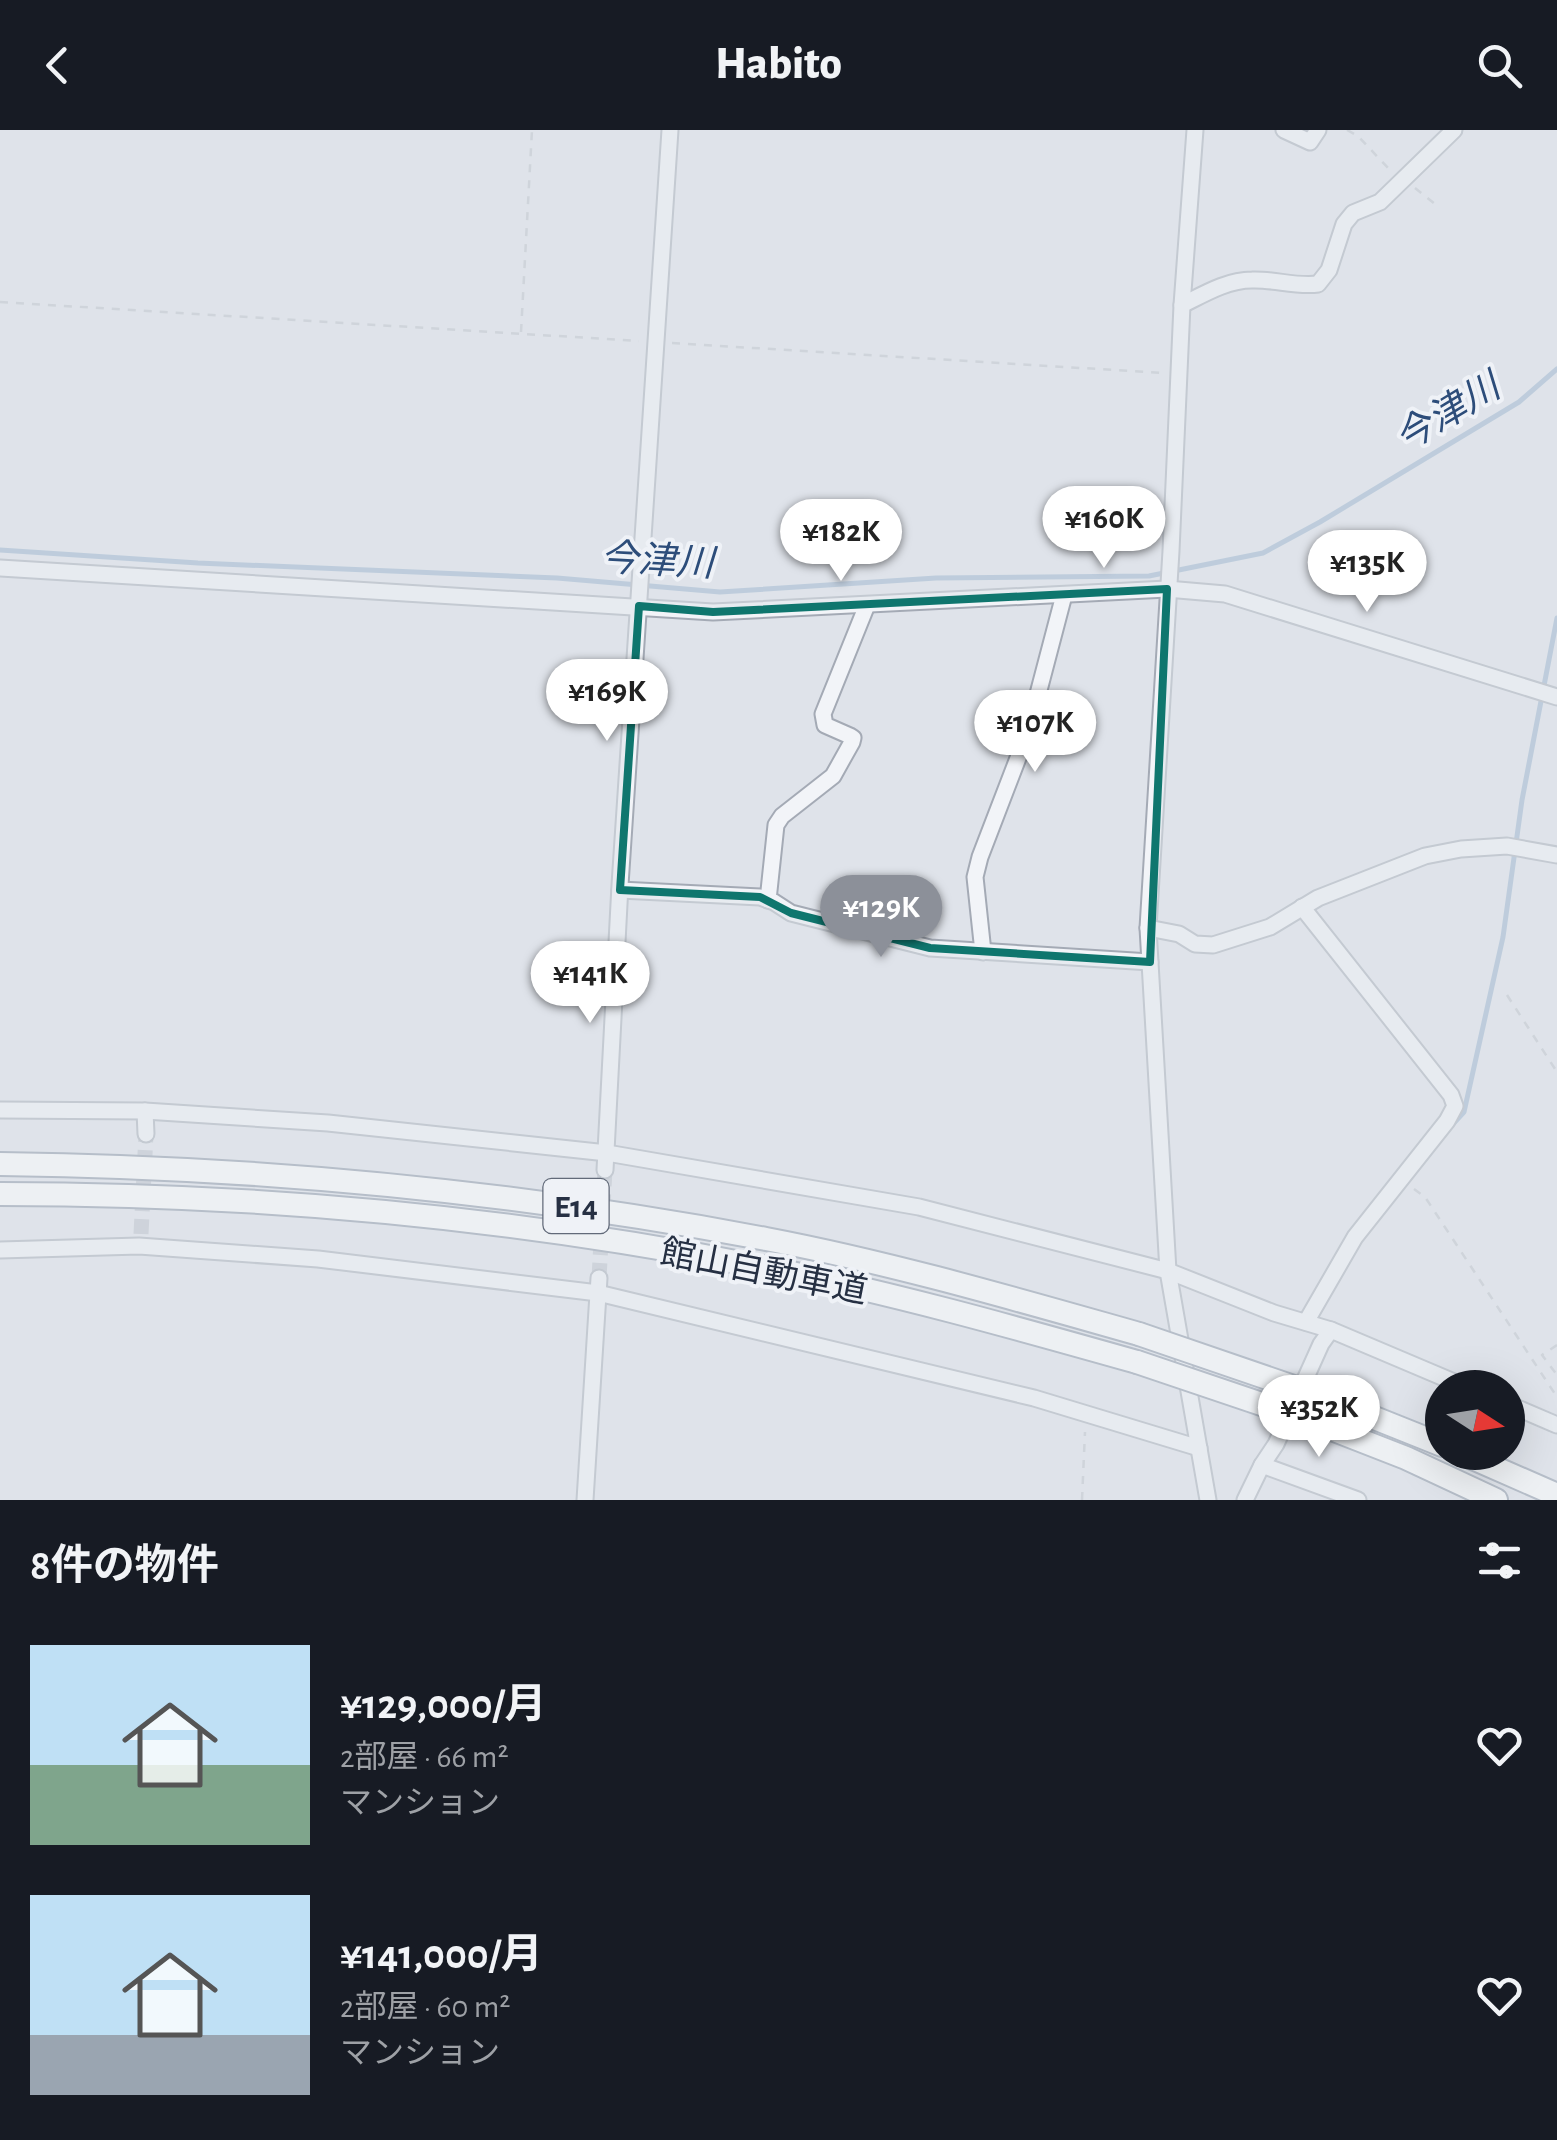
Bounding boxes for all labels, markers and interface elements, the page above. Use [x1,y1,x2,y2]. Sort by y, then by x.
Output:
icon: back [30,38,85,93]
icon: search [1472,38,1527,93]
text: Habito [715,42,842,87]
water label: 今津川 [1388,363,1510,459]
pin: ¥160K [1034,486,1174,571]
pin: ¥182K [771,499,911,584]
text: ¥160K [1064,502,1144,534]
text: ¥182K [802,515,880,547]
pin: ¥135K [1297,530,1437,615]
water label: 今津川 [599,537,719,584]
text: ¥135K [1330,546,1404,578]
pin: ¥169K [537,659,677,744]
text: ¥169K [568,675,646,707]
pin: ¥107K [965,690,1105,775]
text: ¥107K [996,706,1074,738]
pin: ¥129K [811,875,951,960]
text: ¥129K [842,891,920,923]
pin: ¥141K [520,941,660,1026]
text: ¥141K [553,957,627,989]
road number: E14 [544,1179,608,1233]
street label: 館山自動車道 [657,1233,871,1310]
north arrow [1425,1370,1525,1470]
map controls [1425,1370,1525,1470]
pin: ¥352K [1249,1375,1389,1460]
text: ¥352K [1280,1391,1358,1423]
icon: filters [1472,1533,1527,1588]
text: 8件の物件 [30,1545,219,1587]
text: ¥129,000/月 [340,1684,546,1726]
icon: home [110,1685,230,1805]
icon: heart [1472,1718,1527,1773]
text: 2部屋 · 66 m² [340,1741,509,1773]
text: マンション [340,1787,500,1819]
text: ¥141,000/月 [340,1934,543,1976]
icon: home [110,1935,230,2055]
icon: heart [1472,1968,1527,2023]
text: 2部屋 · 60 m² [340,1991,510,2023]
text: マンション [340,2037,500,2069]

